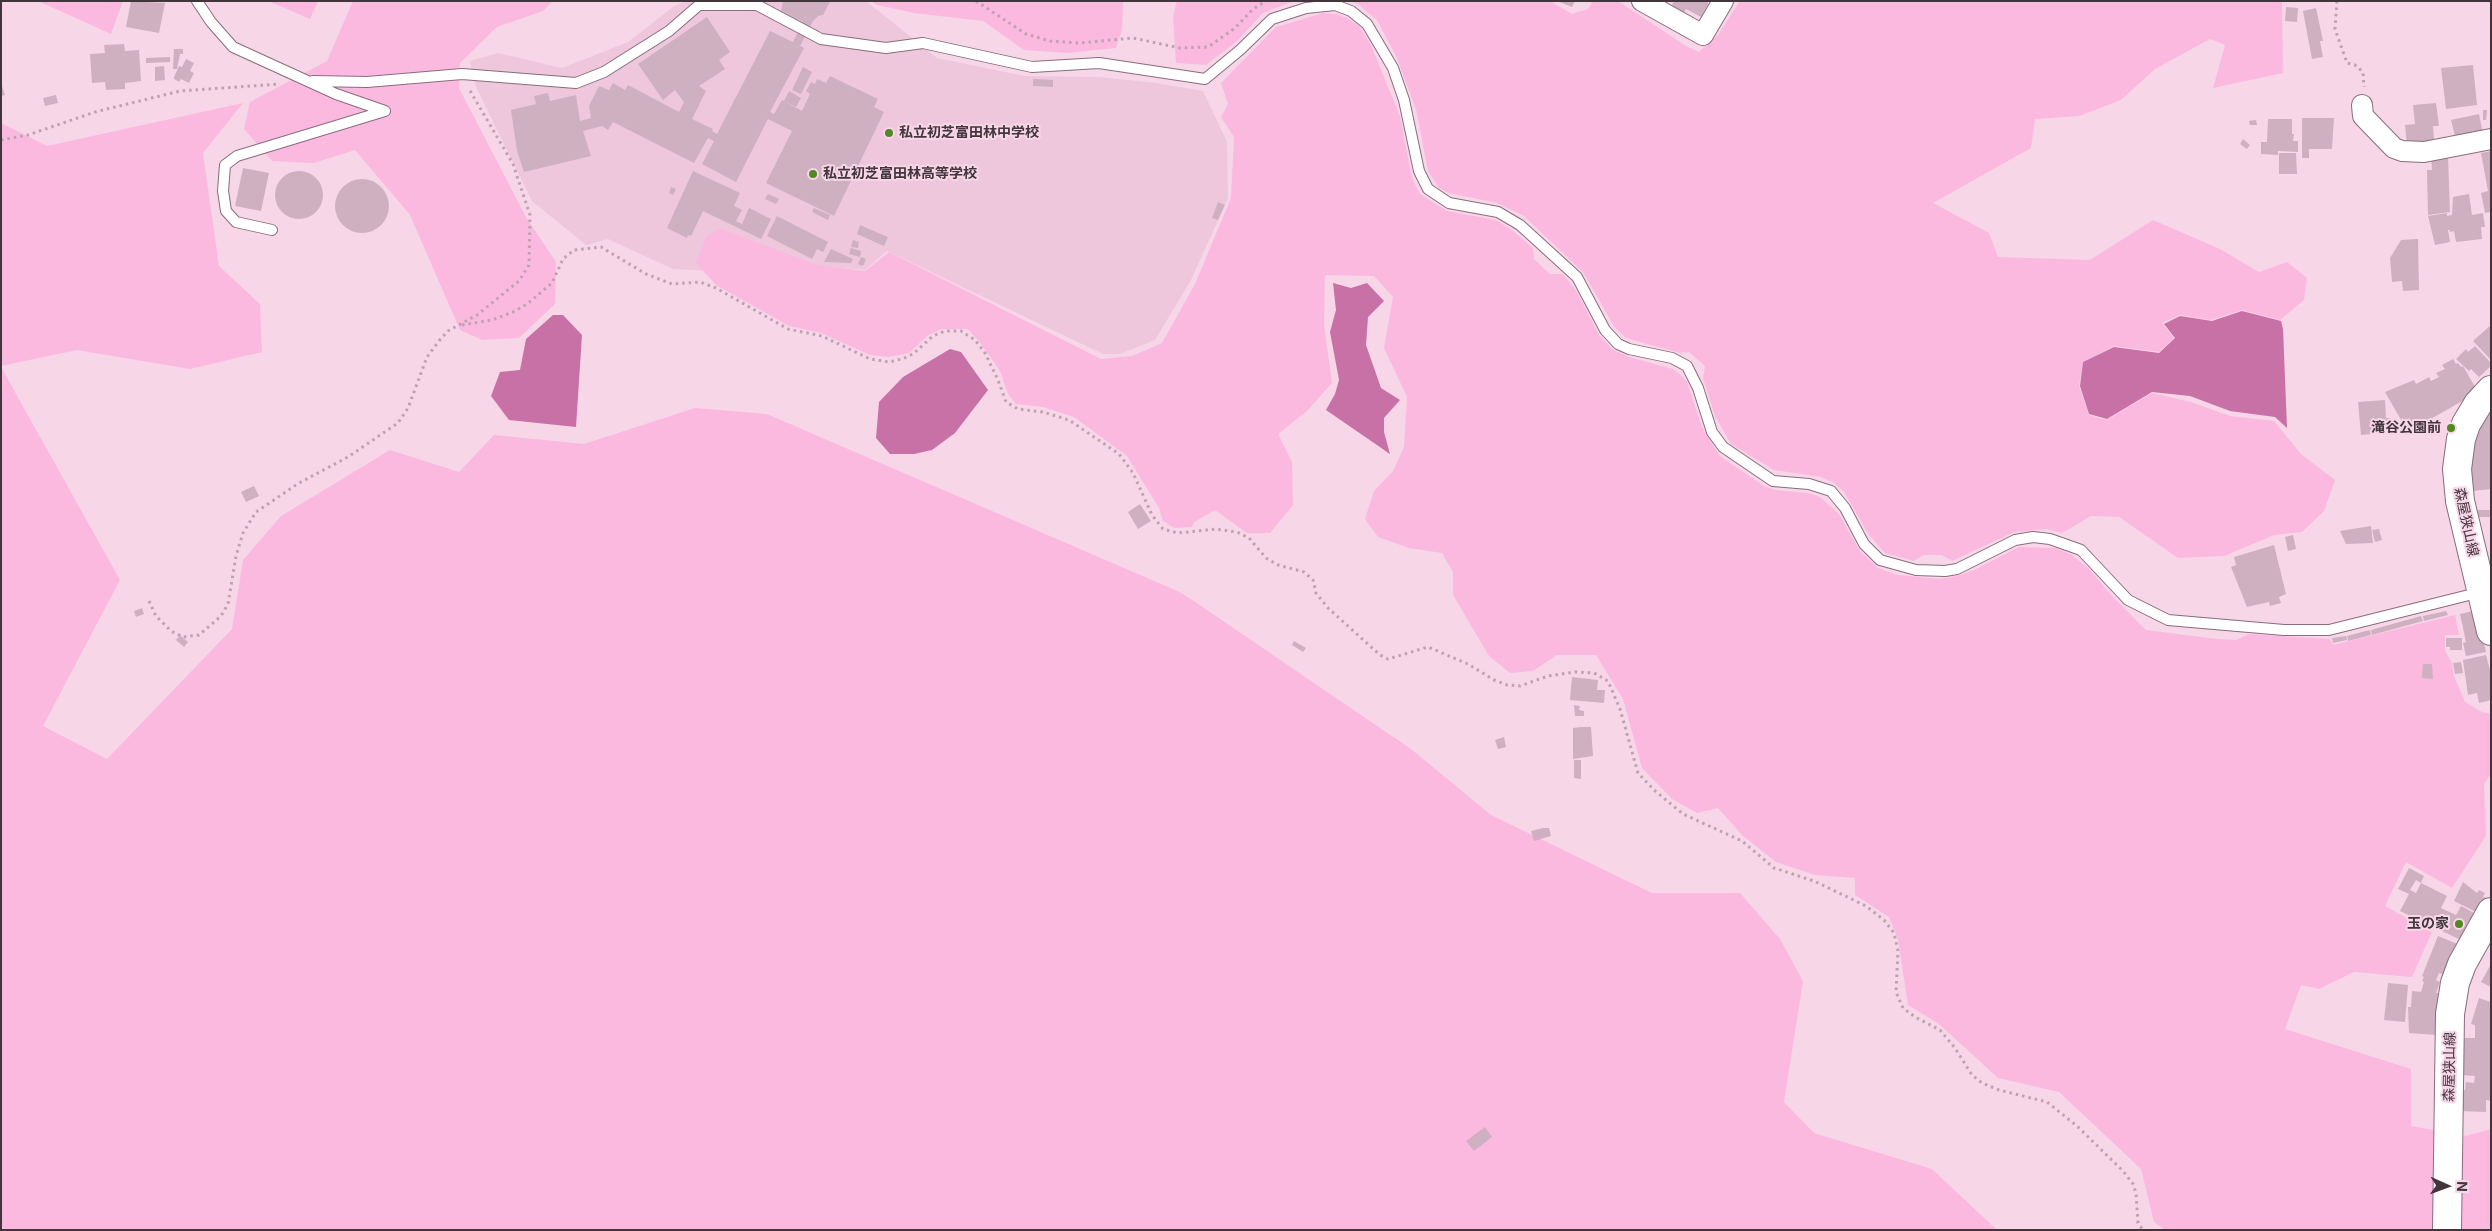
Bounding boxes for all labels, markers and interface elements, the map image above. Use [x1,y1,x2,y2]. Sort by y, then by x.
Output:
place label: 私立初芝富田林中学校 [899,125,1039,141]
marker: 私立初芝富田林中学校 [883,127,895,139]
place label: 私立初芝富田林高等学校 [823,166,977,182]
marker: 私立初芝富田林高等学校 [807,168,819,180]
place label: 滝谷公園前 [2371,420,2441,436]
marker: 滝谷公園前 [2445,422,2457,434]
street label: 森屋狭山線 [2451,486,2481,558]
place label: 玉の家 [2407,916,2449,932]
marker: 玉の家 [2453,918,2465,930]
street label: 森屋狭山線 [2441,1032,2459,1102]
north arrow [2422,1161,2472,1211]
text: N [2454,1181,2471,1192]

